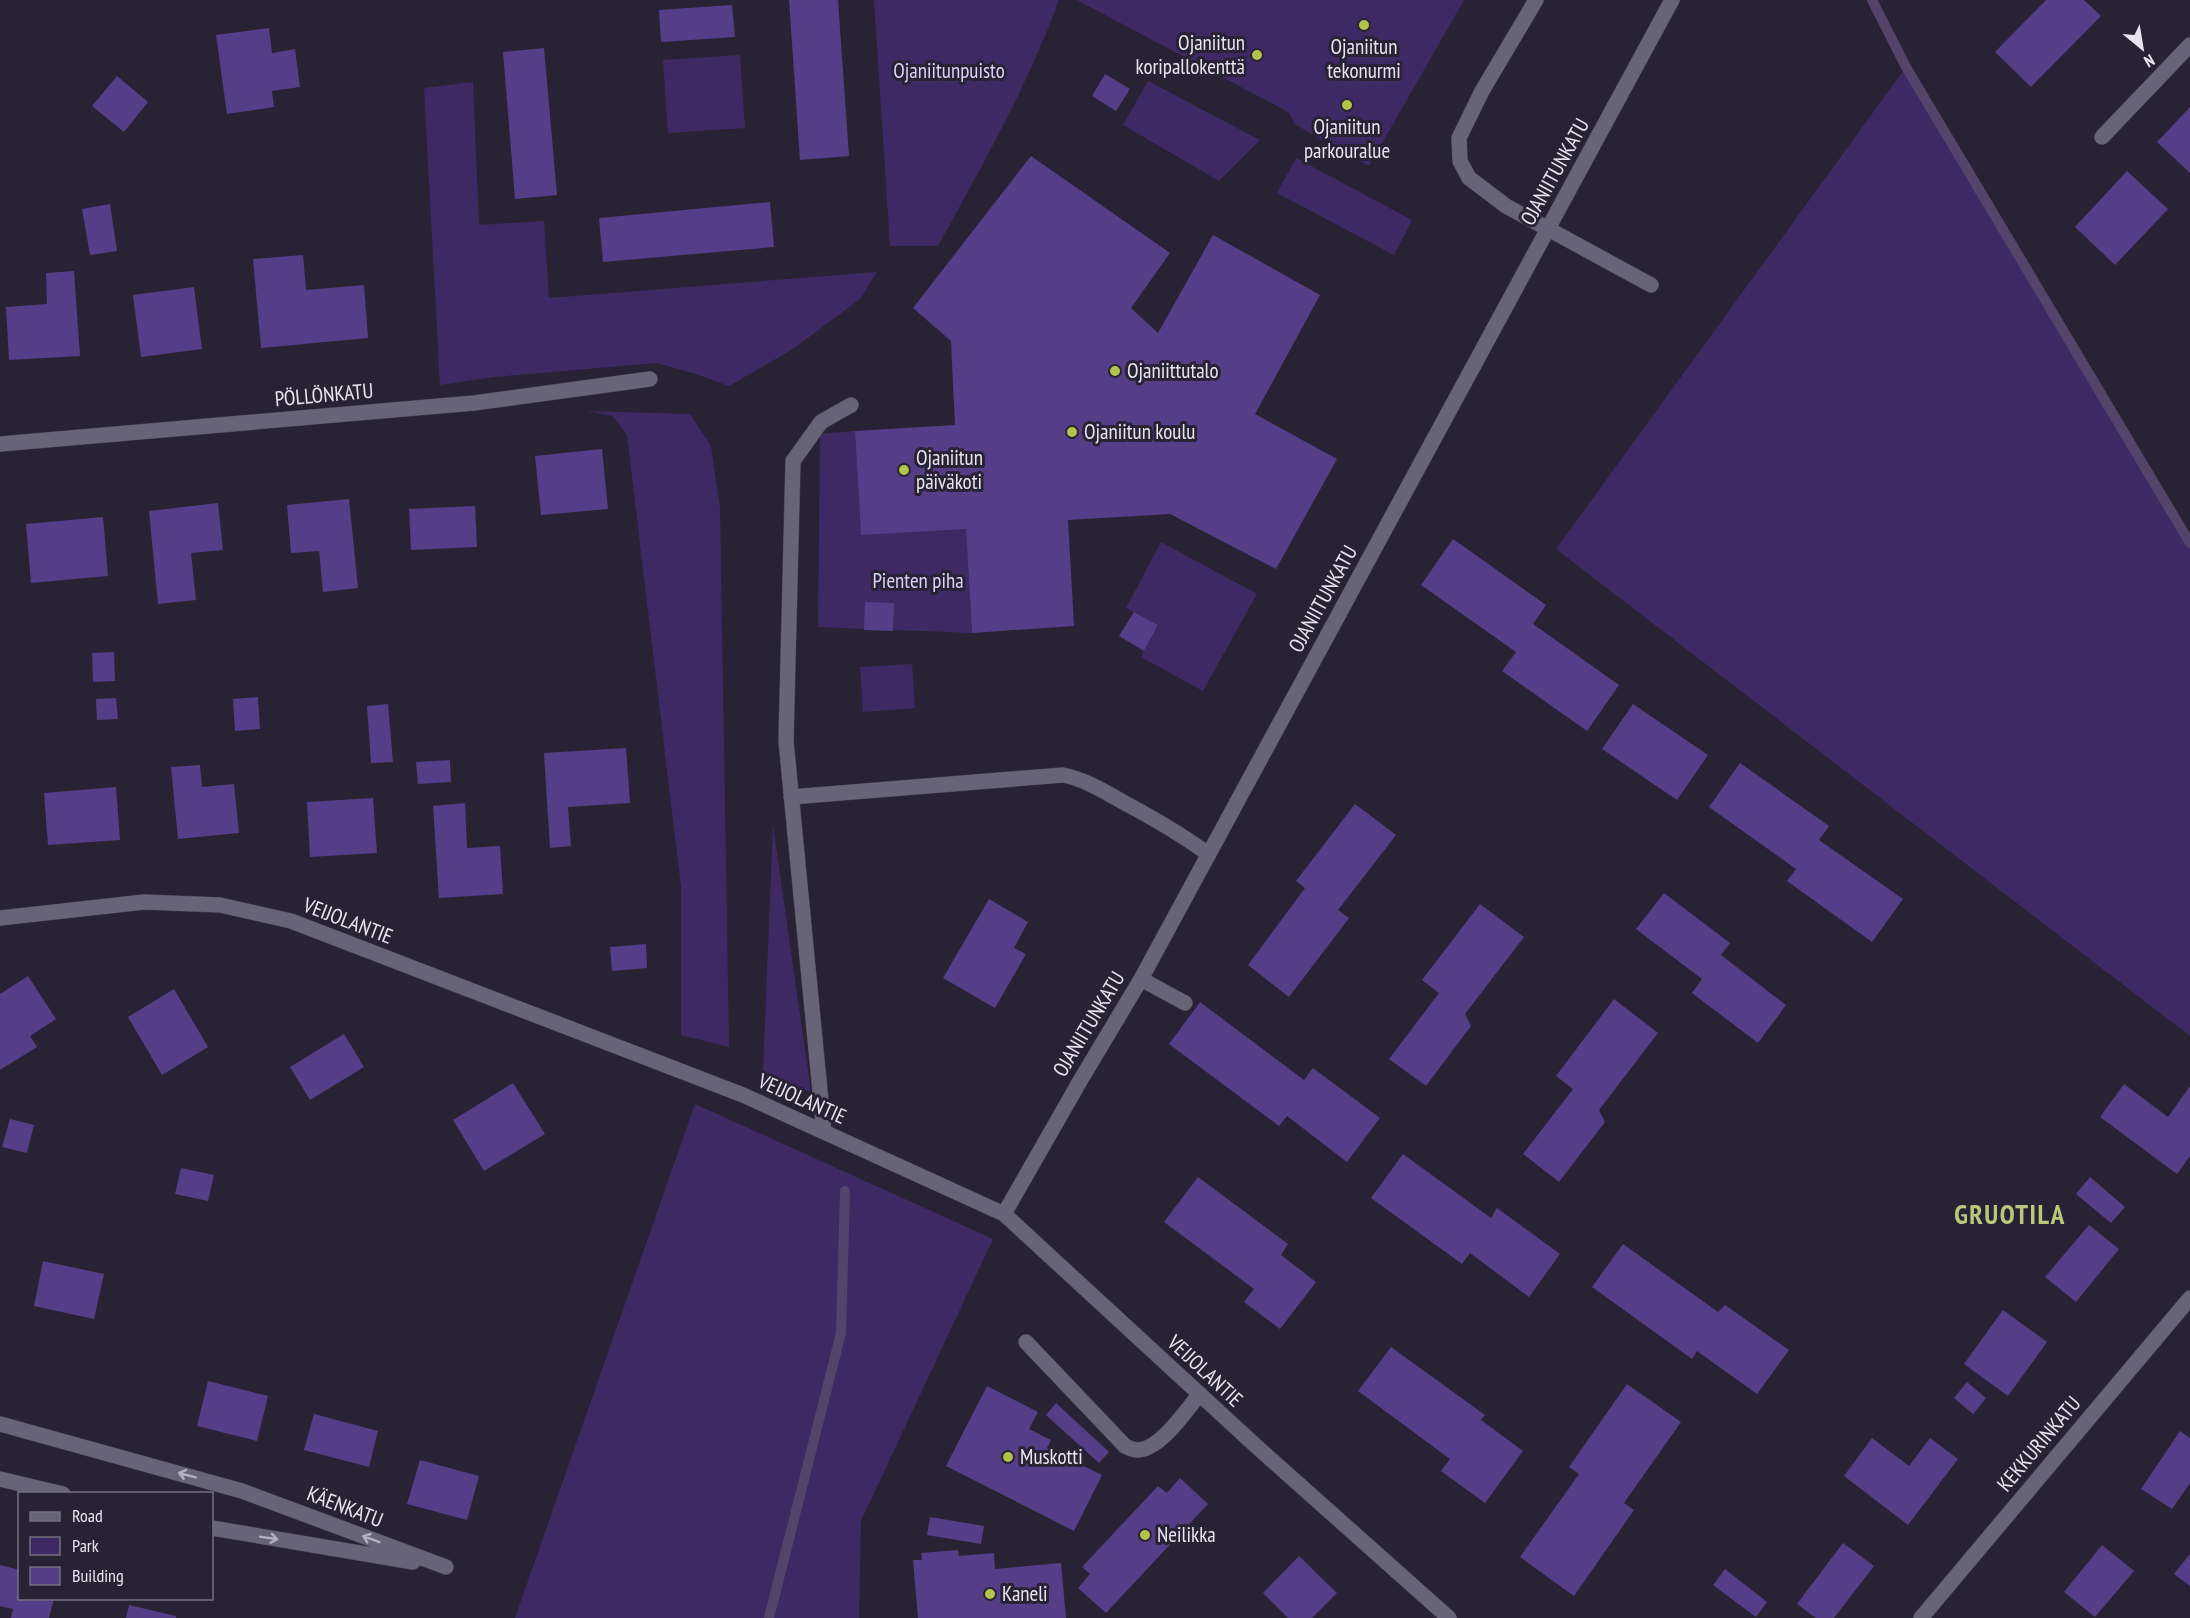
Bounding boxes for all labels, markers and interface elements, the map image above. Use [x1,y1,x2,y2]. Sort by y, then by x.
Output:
marker: Ojaniitun tekonurmi [1357,18,1371,32]
north arrow [2112,18,2172,78]
place label: Ojaniitun koripallokenttä [1136,29,1245,80]
place label: Ojaniitun tekonurmi [1327,33,1401,84]
marker: Ojaniitun koripallokenttä [1250,48,1264,62]
text: N [2141,50,2158,72]
park label: Ojaniitunpuisto [893,57,1005,84]
marker: Ojaniitun parkouralue [1340,98,1354,112]
place label: Ojaniitun parkouralue [1304,113,1390,164]
street label: OJANIITUNKATU [1514,114,1595,230]
place label: Ojaniittutalo [1127,357,1219,384]
marker: Ojaniittutalo [1108,364,1122,378]
street label: PÖLLÖNKATU [274,377,374,412]
place label: Ojaniitun koulu [1084,418,1195,445]
marker: Ojaniitun koulu [1065,425,1079,439]
place label: Ojaniitun päiväkoti [916,444,983,495]
marker: Ojaniitun päiväkoti [897,463,911,477]
street label: OJANIITUNKATU [1282,541,1363,657]
park label: Pienten piha [872,567,964,594]
street label: VEIJOLANTIE [299,891,397,950]
street label: OJANIITUNKATU [1047,966,1131,1081]
street label: VEIJOLANTIE [753,1067,850,1130]
district label: GRUOTILA [1954,1197,2066,1231]
street label: VEIJOLANTIE [1161,1328,1249,1412]
street label: KEKKURINKATU [1991,1390,2086,1497]
place label: Muskotti [1020,1443,1083,1470]
marker: Muskotti [1001,1450,1015,1464]
one-way arrow [178,1469,197,1481]
street label: KÄENKATU [303,1480,387,1533]
legend [18,1492,213,1600]
text: Road [72,1504,103,1527]
place label: Neilikka [1157,1521,1216,1548]
marker: Neilikka [1138,1528,1152,1542]
one-way arrow [259,1533,278,1544]
one-way arrow [362,1533,381,1544]
text: Park [72,1534,99,1557]
text: Building [72,1564,124,1587]
place label: Kaneli [1002,1580,1048,1607]
marker: Kaneli [983,1587,997,1601]

